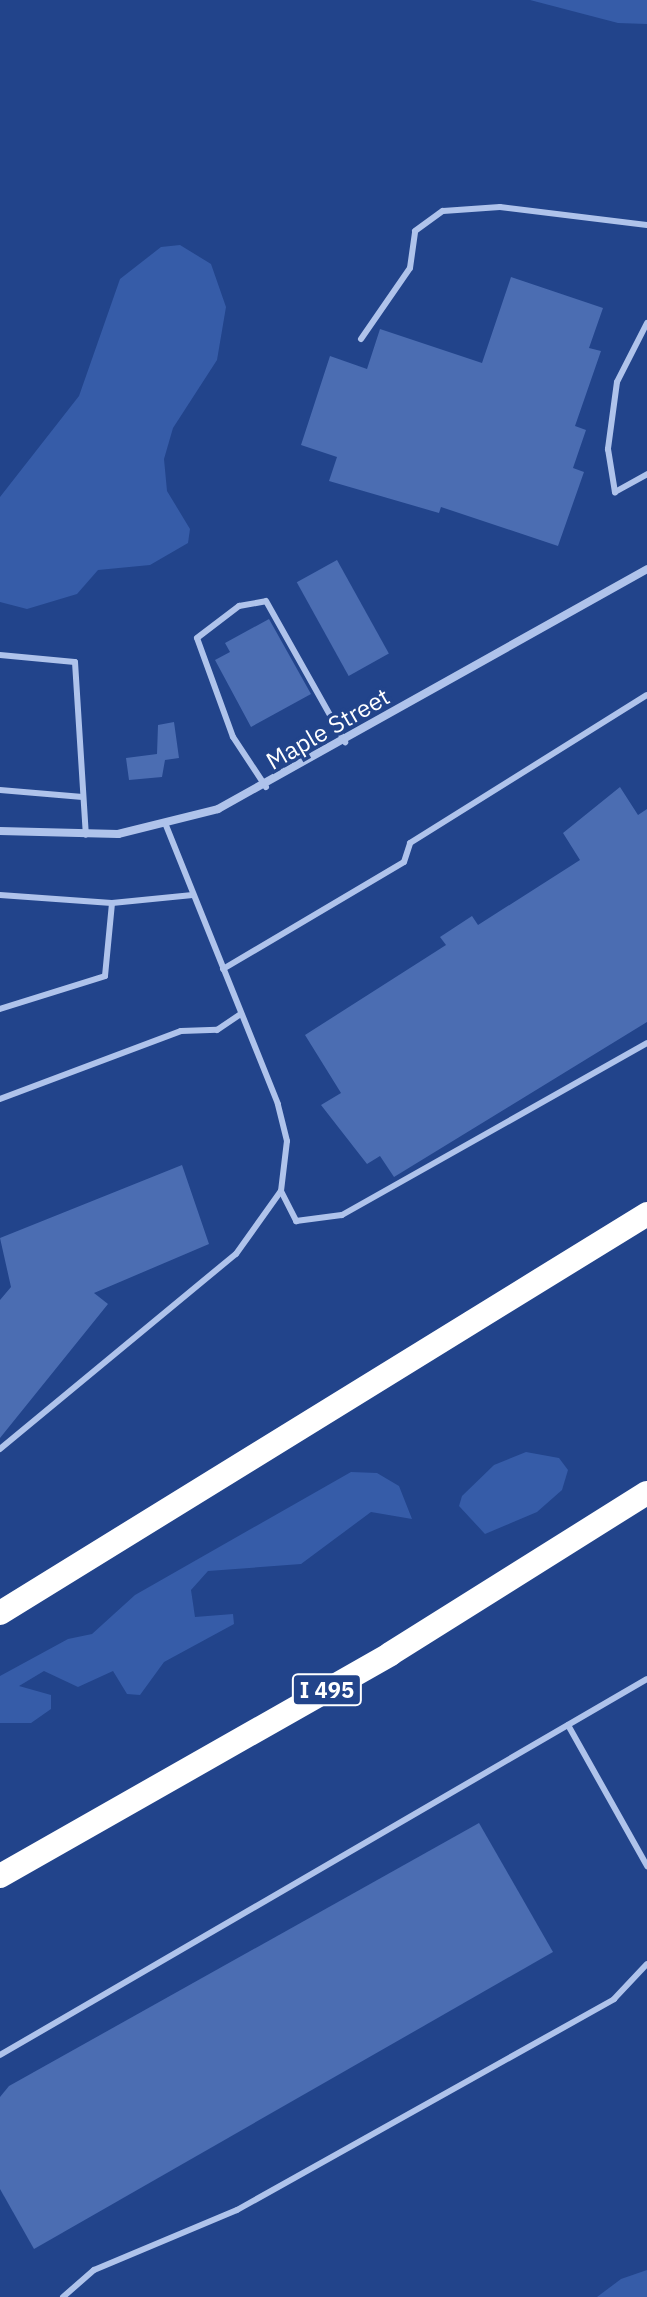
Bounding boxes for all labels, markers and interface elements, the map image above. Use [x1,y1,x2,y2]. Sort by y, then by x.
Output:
street label: Maple Street [261,682,395,776]
road number: I 495 [291,1672,363,1708]

